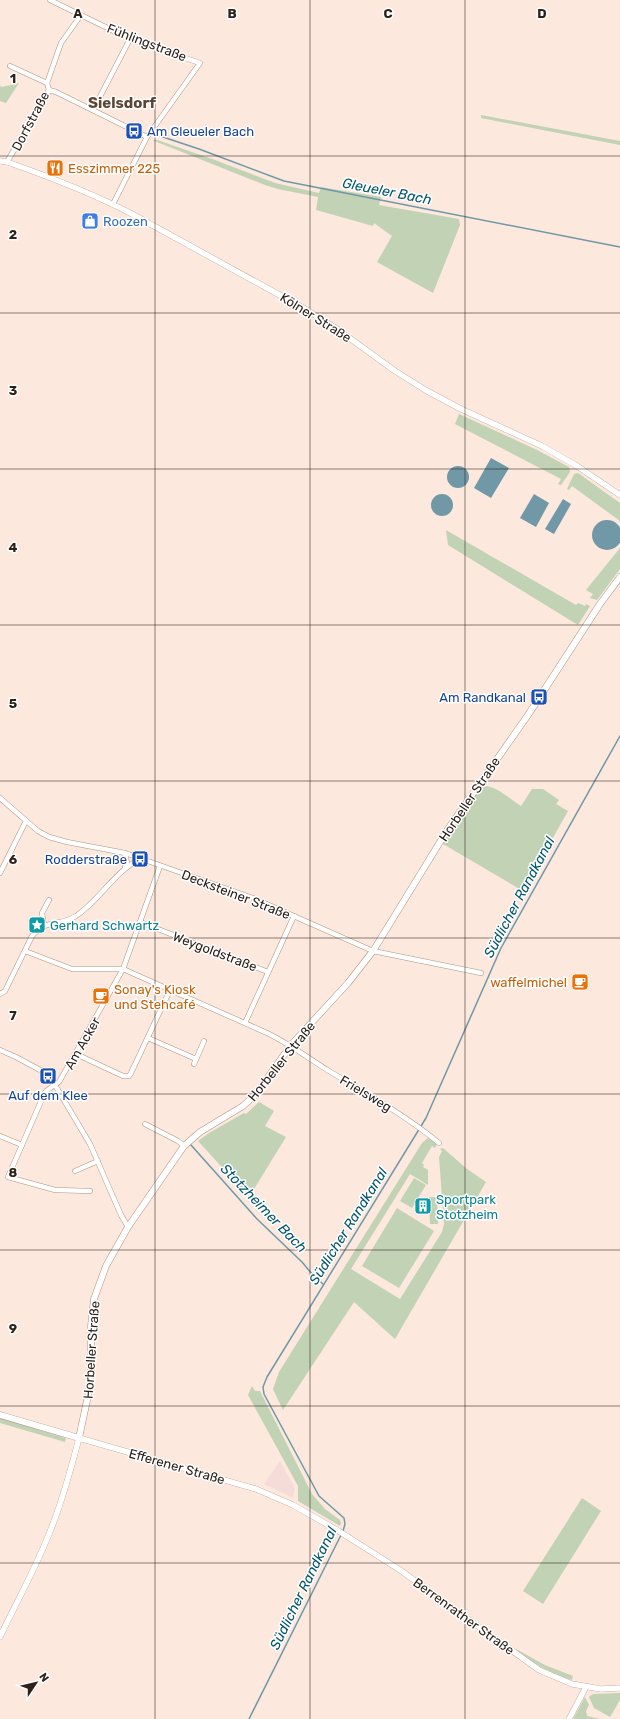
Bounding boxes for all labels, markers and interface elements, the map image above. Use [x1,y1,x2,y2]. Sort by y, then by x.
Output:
text: A [73,6,83,21]
text: B [227,6,237,21]
text: C [383,6,393,21]
text: D [537,6,547,21]
street label: Fühlingstraße [105,20,189,65]
text: 1 [10,71,16,86]
street label: Dorfstraße [9,89,52,153]
district label: Sielsdorf [88,94,156,112]
bus stop icon: Am Gleueler Bach [124,121,144,141]
place label: Am Gleueler Bach [147,124,254,139]
restaurant icon: Esszimmer 225 [45,158,65,178]
place label: Esszimmer 225 [68,161,160,176]
water label: Gleueler Bach [341,175,433,208]
shop icon: Roozen [80,211,100,231]
place label: Roozen [103,214,148,229]
text: 2 [9,227,17,242]
street label: Kölner Straße [277,290,354,345]
text: 3 [9,383,18,398]
text: 4 [9,540,18,555]
bus stop icon: Am Randkanal [529,687,549,707]
place label: Am Randkanal [439,690,526,705]
text: 5 [9,696,17,711]
street label: Horbeller Straße [436,754,503,844]
water label: Südlicher Randkanal [480,833,559,961]
bus stop icon: Rodderstraße [130,849,150,869]
text: 6 [9,852,18,867]
place label: Rodderstraße [45,852,127,867]
street label: Decksteiner Straße [179,867,292,922]
place icon: Gerhard Schwartz [27,915,47,935]
place label: Gerhard Schwartz [50,918,159,933]
street label: Weygoldstraße [170,929,259,975]
cafe icon: waffelmichel [570,972,590,992]
place label: waffelmichel [490,975,567,990]
place label: Sonay's Kiosk und Stehcafé [114,982,196,1012]
cafe icon: Sonay's Kiosk und Stehcafé [91,986,111,1006]
text: 7 [9,1008,17,1023]
street label: Am Acker [62,1015,103,1072]
street label: Horbeller Straße [245,1018,318,1104]
bus stop icon: Auf dem Klee [38,1066,58,1086]
street label: Frielsweg [337,1072,394,1116]
place label: Auf dem Klee [8,1088,88,1103]
water label: Stotzheimer Bach [217,1160,310,1256]
water label: Südlicher Randkanal [306,1164,392,1288]
text: 8 [9,1165,18,1180]
place label: Sportpark Stotzheim [436,1192,498,1222]
building icon: Sportpark Stotzheim [413,1196,433,1216]
street label: Horbeller Straße [81,1301,102,1400]
text: 9 [9,1321,17,1336]
street label: Efferener Straße [127,1446,227,1487]
water label: Südlicher Randkanal [266,1524,341,1652]
street label: Berrenrather Straße [410,1575,517,1658]
north arrow [16,1663,56,1703]
text: N [36,1671,51,1685]

